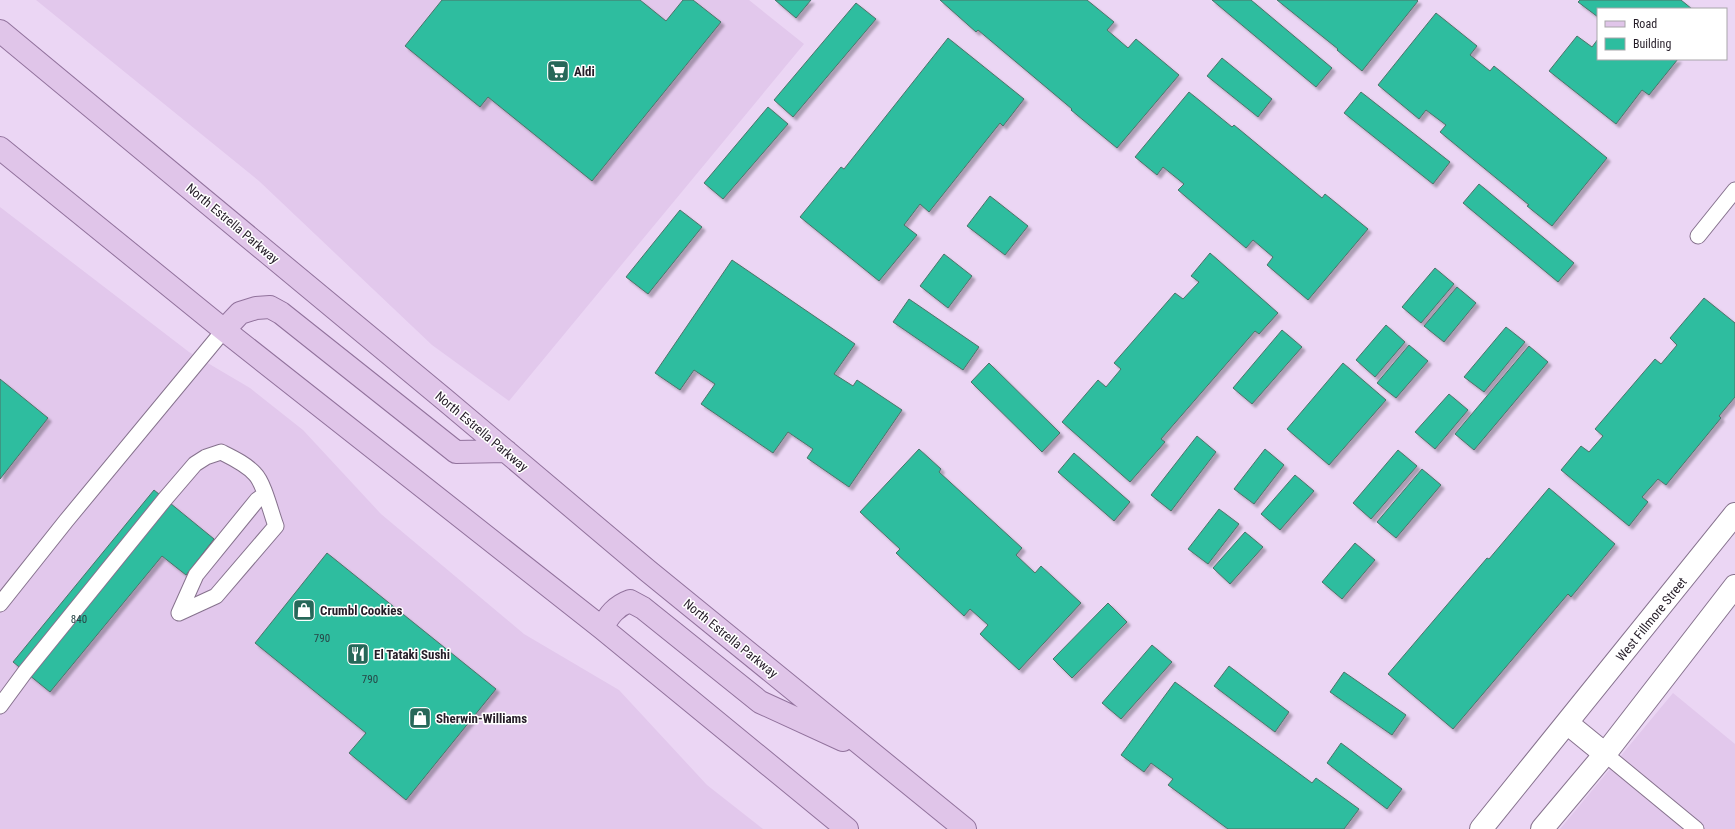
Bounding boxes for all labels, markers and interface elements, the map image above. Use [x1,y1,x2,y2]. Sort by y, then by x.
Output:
legend [1597,8,1727,60]
text: Road [1633,17,1657,31]
text: Building [1633,37,1671,51]
supermarket icon: Aldi [545,58,571,84]
place label: Aldi [574,64,595,79]
street label: North Estrella Parkway [183,180,283,267]
street label: North Estrella Parkway [432,388,532,475]
street label: West Fillmore Street [1613,574,1690,664]
street label: North Estrella Parkway [681,596,781,681]
shop icon: Crumbl Cookies [291,597,317,623]
place label: Crumbl Cookies [320,603,403,618]
house number: 840 [71,613,87,626]
house number: 790 [314,632,330,645]
restaurant icon: El Tataki Sushi [345,641,371,667]
place label: El Tataki Sushi [374,647,450,662]
house number: 790 [362,673,378,686]
shop icon: Sherwin-Williams [407,705,433,731]
place label: Sherwin-Williams [436,711,527,726]

